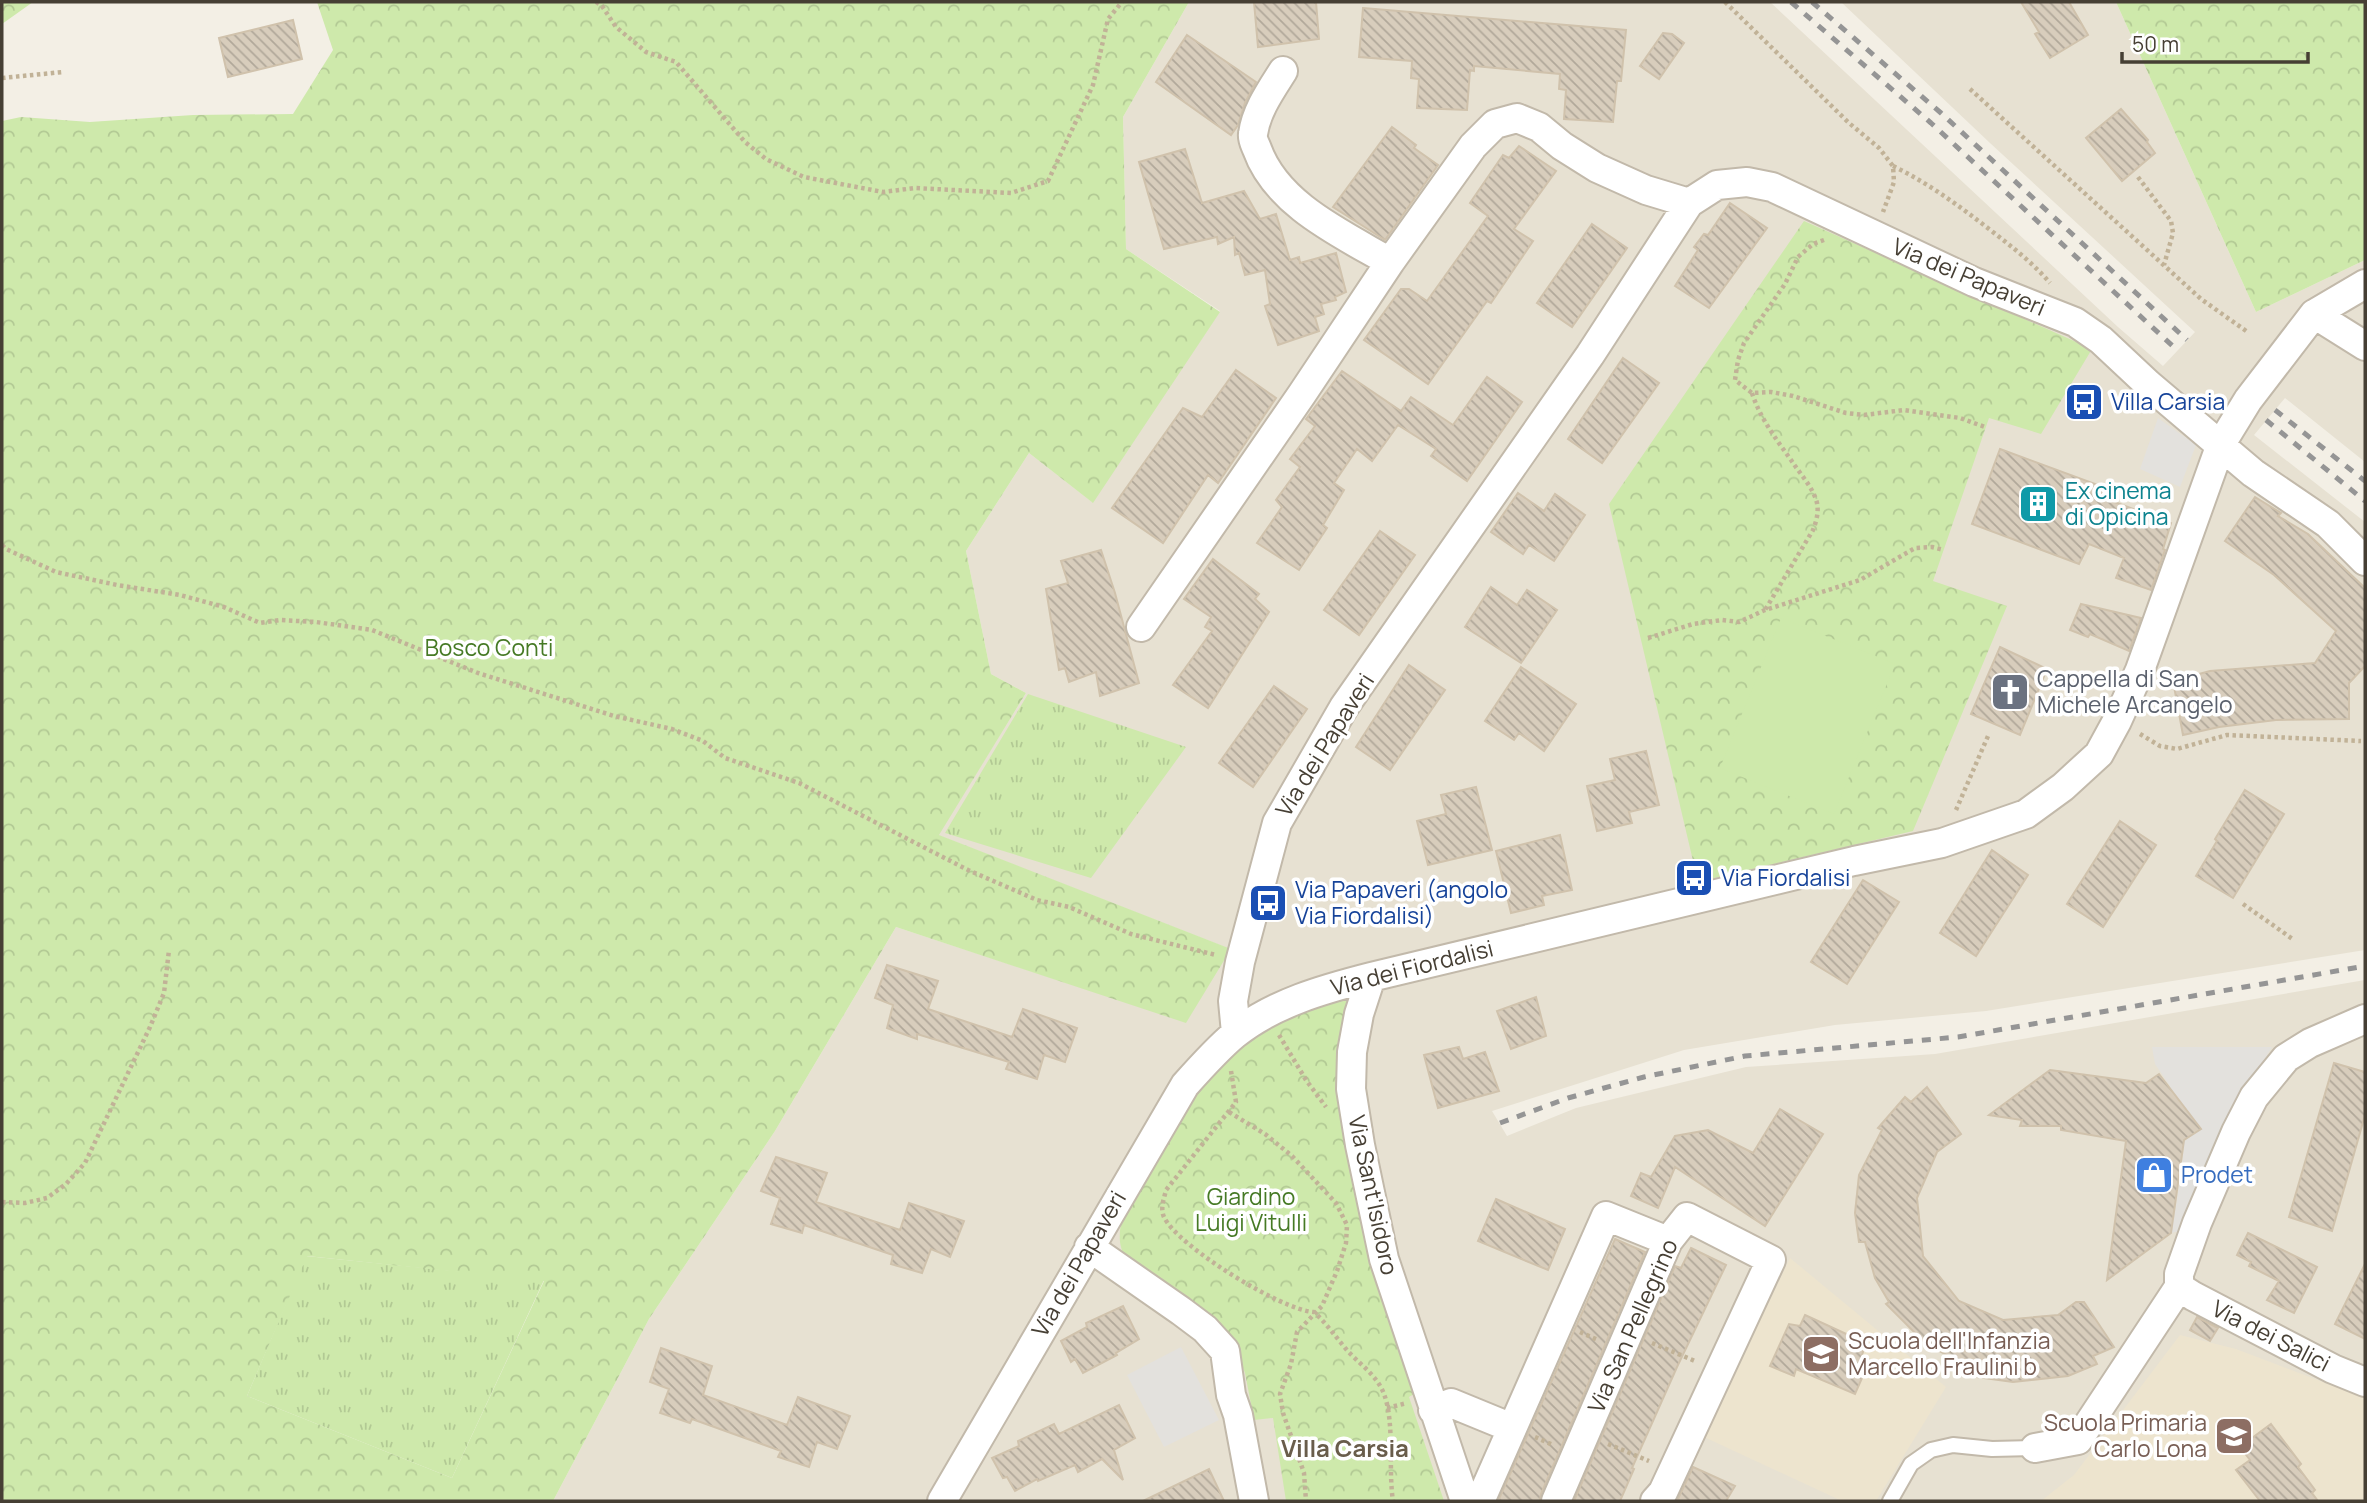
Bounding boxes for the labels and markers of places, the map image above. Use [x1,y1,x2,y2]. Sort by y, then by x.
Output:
bus stop icon: Villa Carsia [2063,381,2105,423]
place label: Villa Carsia [2111,385,2225,417]
place label: Ex cinema di Opicina [2065,474,2172,532]
building icon: Ex cinema di Opicina [2017,483,2059,525]
place label: Cappella di San Michele Arcangelo [2037,662,2233,720]
church icon: Cappella di San Michele Arcangelo [1989,671,2031,713]
bus stop icon: Via Fiordalisi [1673,857,1715,899]
place label: Via Fiordalisi [1721,861,1850,893]
place label: Via Papaveri (angolo Via Fiordalisi) [1295,873,1508,931]
bus stop icon: Via Papaveri (angolo Via Fiordalisi) [1247,882,1289,924]
shop icon: Prodet [2133,1154,2175,1196]
place label: Prodet [2181,1158,2253,1190]
place label: Scuola dell'Infanzia Marcello Fraulini b [1848,1324,2051,1382]
school or university icon: Scuola dell'Infanzia Marcello Fraulini b [1800,1333,1842,1375]
place label: Scuola Primaria Carlo Lona [2044,1406,2207,1464]
school or university icon: Scuola Primaria Carlo Lona [2213,1415,2255,1457]

